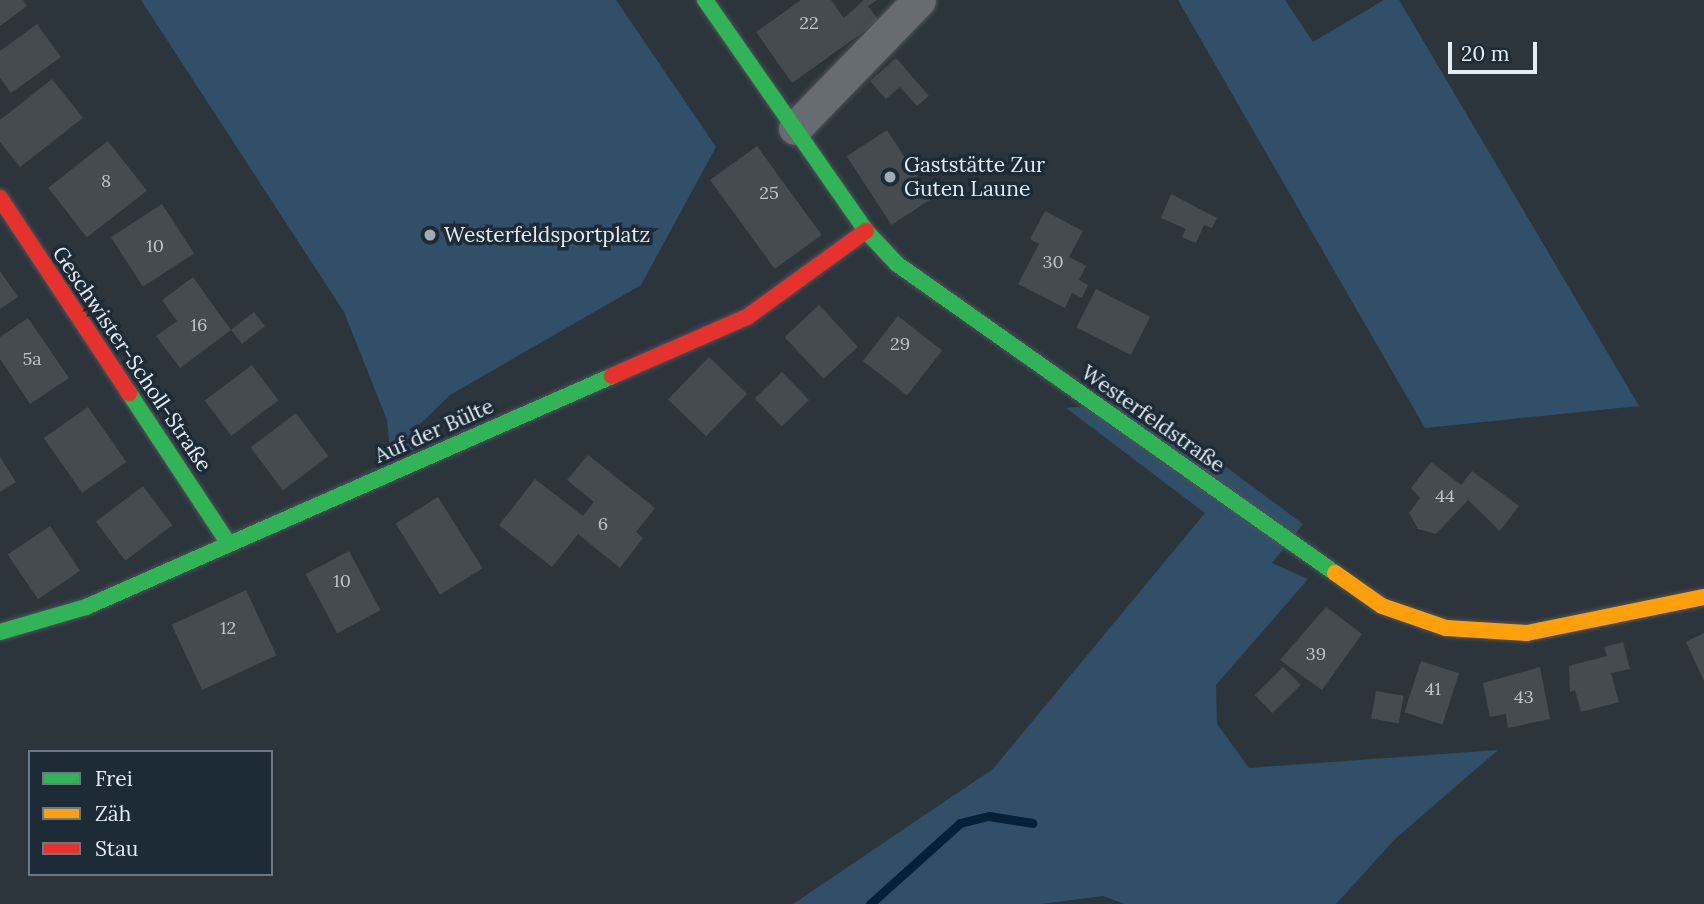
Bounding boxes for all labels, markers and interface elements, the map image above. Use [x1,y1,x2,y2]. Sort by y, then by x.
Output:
house number: 22 [799,12,819,34]
scale bar [1452,28,1541,72]
text: 20 m [1461,40,1510,67]
place label: Gaststätte Zur Guten Laune [904,152,1045,202]
marker: Gaststätte Zur Guten Laune [882,169,898,185]
house number: 8 [101,170,111,192]
house number: 25 [759,182,779,204]
place label: Westerfeldsportplatz [444,222,650,248]
marker: Westerfeldsportplatz [422,227,438,243]
house number: 10 [146,235,164,257]
street label: Geschwister-Scholl-Straße [47,242,217,476]
house number: 30 [1042,251,1064,273]
house number: 16 [191,314,207,336]
house number: 29 [890,333,910,355]
house number: 5a [22,348,42,370]
street label: Westerfeldstraße [1076,360,1230,478]
street label: Auf der Bülte [371,394,497,468]
house number: 44 [1435,485,1455,507]
house number: 6 [598,513,608,535]
house number: 10 [333,570,351,592]
house number: 12 [220,617,236,639]
house number: 39 [1306,643,1326,665]
house number: 41 [1425,678,1441,700]
house number: 43 [1514,686,1534,708]
legend [28,750,273,876]
text: Frei [95,765,133,792]
text: Zäh [95,800,131,827]
text: Stau [95,835,138,862]

